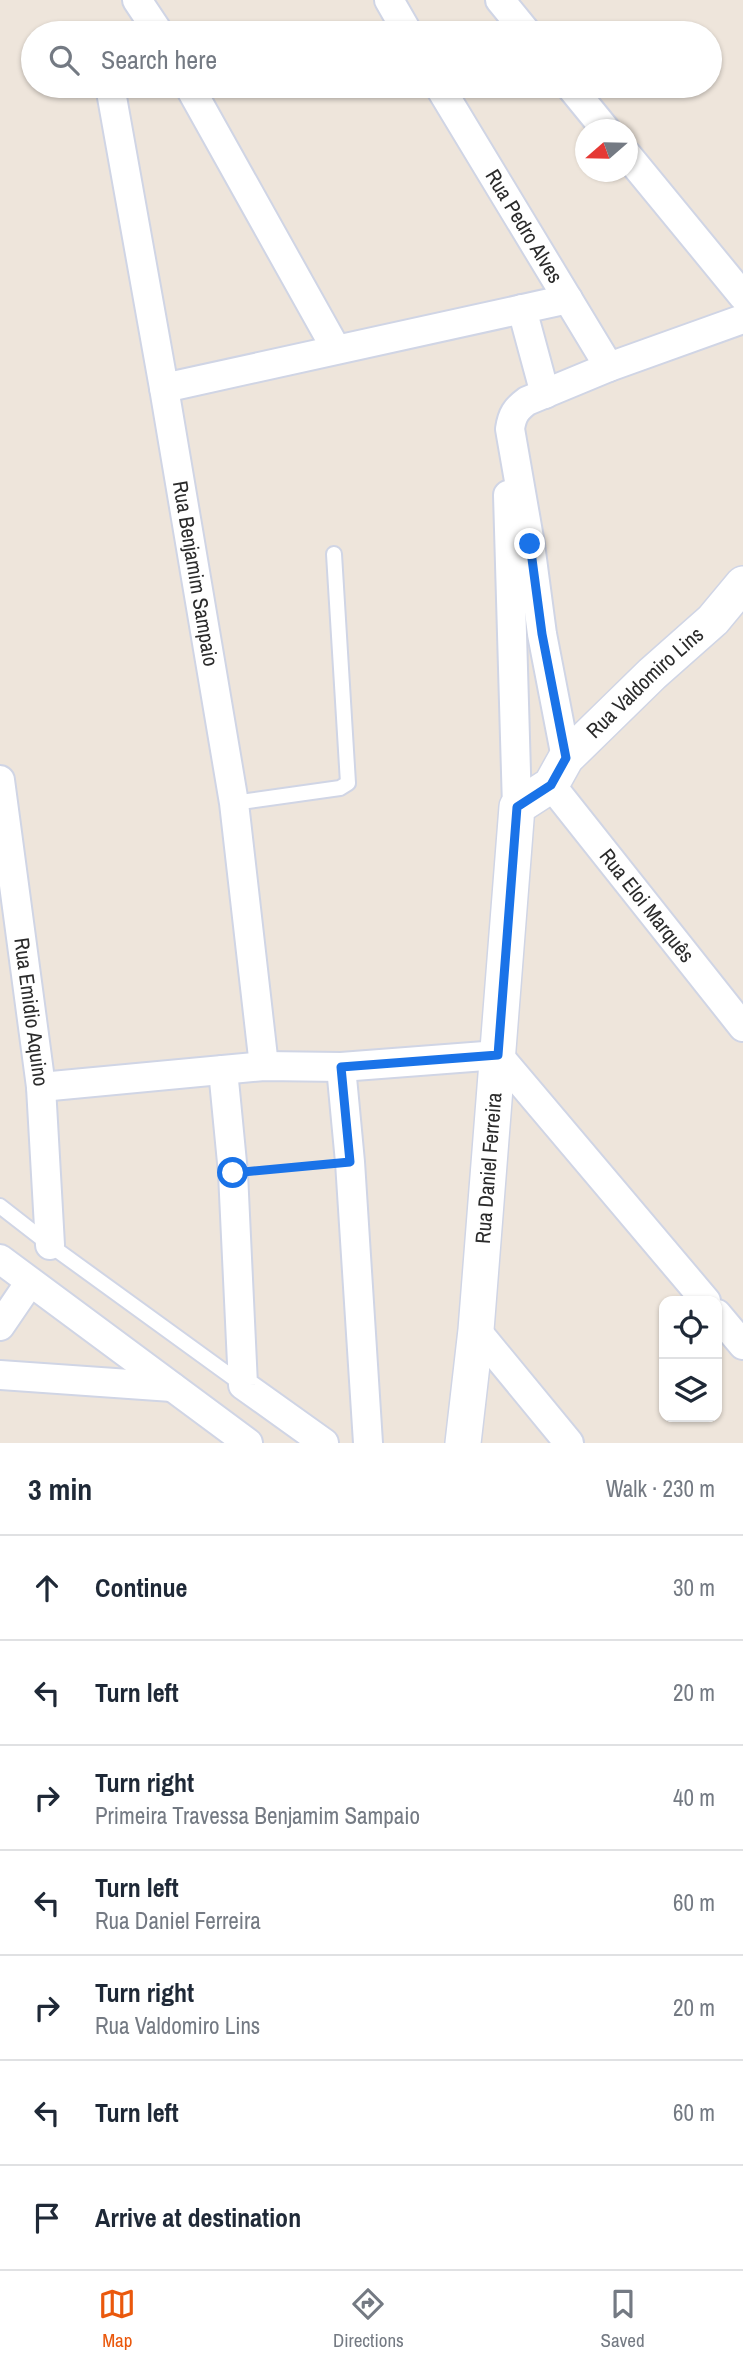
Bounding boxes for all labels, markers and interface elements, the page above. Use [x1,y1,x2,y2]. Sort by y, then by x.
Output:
search box [21,21,722,98]
icon: search [45,41,83,79]
text: Search here [101,42,217,77]
north arrow [575,119,638,182]
street label: Rua Pedro Alves [479,164,570,288]
street label: Rua Benjamim Sampaio [166,479,226,668]
route end [514,528,545,559]
street label: Rua Valdomiro Lins [580,620,710,744]
street label: Rua Eloi Marquês [593,842,701,968]
street label: Rua Emidio Aquino [7,936,56,1088]
street label: Rua Daniel Ferreira [468,1091,509,1245]
route start [217,1157,248,1188]
map controls [659,1296,722,1422]
button: locate [659,1296,722,1359]
button: layers [659,1359,722,1422]
text: 3 min [28,1469,92,1509]
text: Walk · 230 m [606,1473,715,1504]
icon: ahead [28,1569,66,1607]
text: Continue [95,1570,187,1605]
text: 30 m [673,1572,715,1603]
icon: left [28,1674,66,1712]
text: Turn left [95,1675,179,1710]
text: 20 m [673,1677,715,1708]
text: Turn right [95,1765,194,1800]
icon: right [28,1779,66,1817]
text: 40 m [673,1782,715,1813]
text: Primeira Travessa Benjamim Sampaio [95,1800,420,1831]
text: Turn left [95,1870,179,1905]
icon: left [28,1884,66,1922]
text: 60 m [673,1887,715,1918]
text: Rua Daniel Ferreira [95,1905,261,1936]
text: Turn right [95,1975,194,2010]
icon: right [28,1989,66,2027]
text: 20 m [673,1992,715,2023]
text: Rua Valdomiro Lins [95,2010,260,2041]
icon: left [28,2094,66,2132]
text: Turn left [95,2095,179,2130]
text: 60 m [673,2097,715,2128]
icon: arrive [28,2199,66,2237]
text: Arrive at destination [95,2200,301,2235]
tab: Map [98,2285,136,2353]
tab: Directions [333,2285,404,2353]
tab: Saved [601,2285,645,2353]

